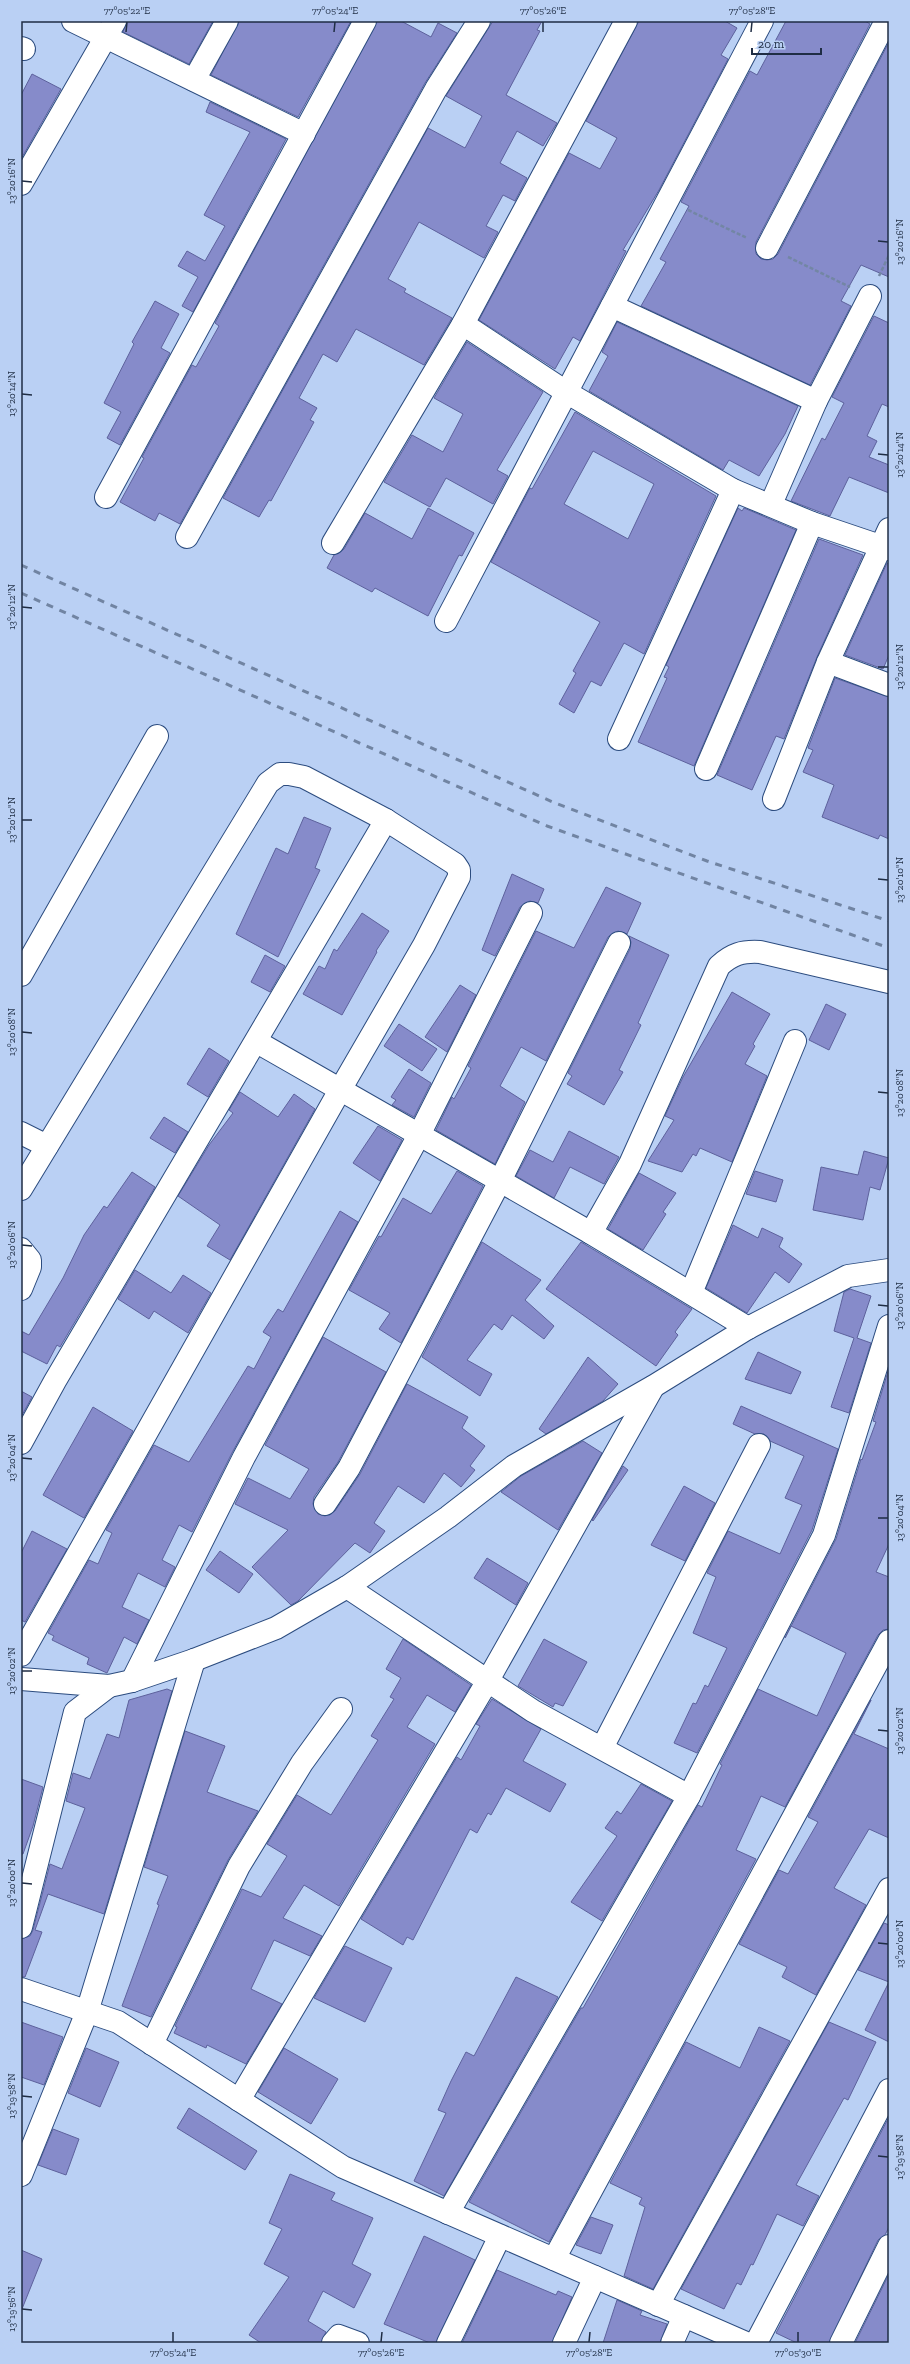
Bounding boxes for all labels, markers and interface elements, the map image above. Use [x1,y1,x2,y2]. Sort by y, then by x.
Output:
text: 77°05'22"E [104,5,150,17]
text: 77°05'24"E [312,5,358,17]
text: 77°05'26"E [520,5,566,17]
text: 77°05'28"E [729,5,775,17]
scale bar [752,30,821,56]
text: 20 m [758,37,785,51]
text: 13°20'16"N [6,158,18,204]
text: 13°20'16"N [894,219,906,265]
text: 13°20'14"N [6,371,18,417]
text: 13°20'14"N [894,432,906,478]
text: 13°20'12"N [6,584,18,630]
text: 13°20'12"N [894,644,906,690]
text: 13°20'10"N [6,796,18,843]
text: 13°20'10"N [894,856,906,903]
text: 13°20'08"N [6,1008,18,1056]
text: 13°20'08"N [894,1069,906,1117]
text: 13°20'06"N [6,1221,18,1269]
text: 13°20'06"N [894,1282,906,1330]
text: 13°20'04"N [6,1434,18,1482]
text: 13°20'04"N [894,1494,906,1542]
text: 13°20'02"N [6,1647,18,1695]
text: 13°20'02"N [894,1707,906,1755]
text: 13°20'00"N [6,1858,18,1907]
text: 13°20'00"N [894,1919,906,1968]
text: 13°19'58"N [6,2073,18,2119]
text: 13°19'58"N [894,2134,906,2180]
text: 13°19'56"N [6,2286,18,2332]
text: 77°05'24"E [150,2347,196,2359]
text: 77°05'26"E [358,2347,404,2359]
text: 77°05'28"E [566,2347,612,2359]
text: 77°05'30"E [775,2347,821,2359]

